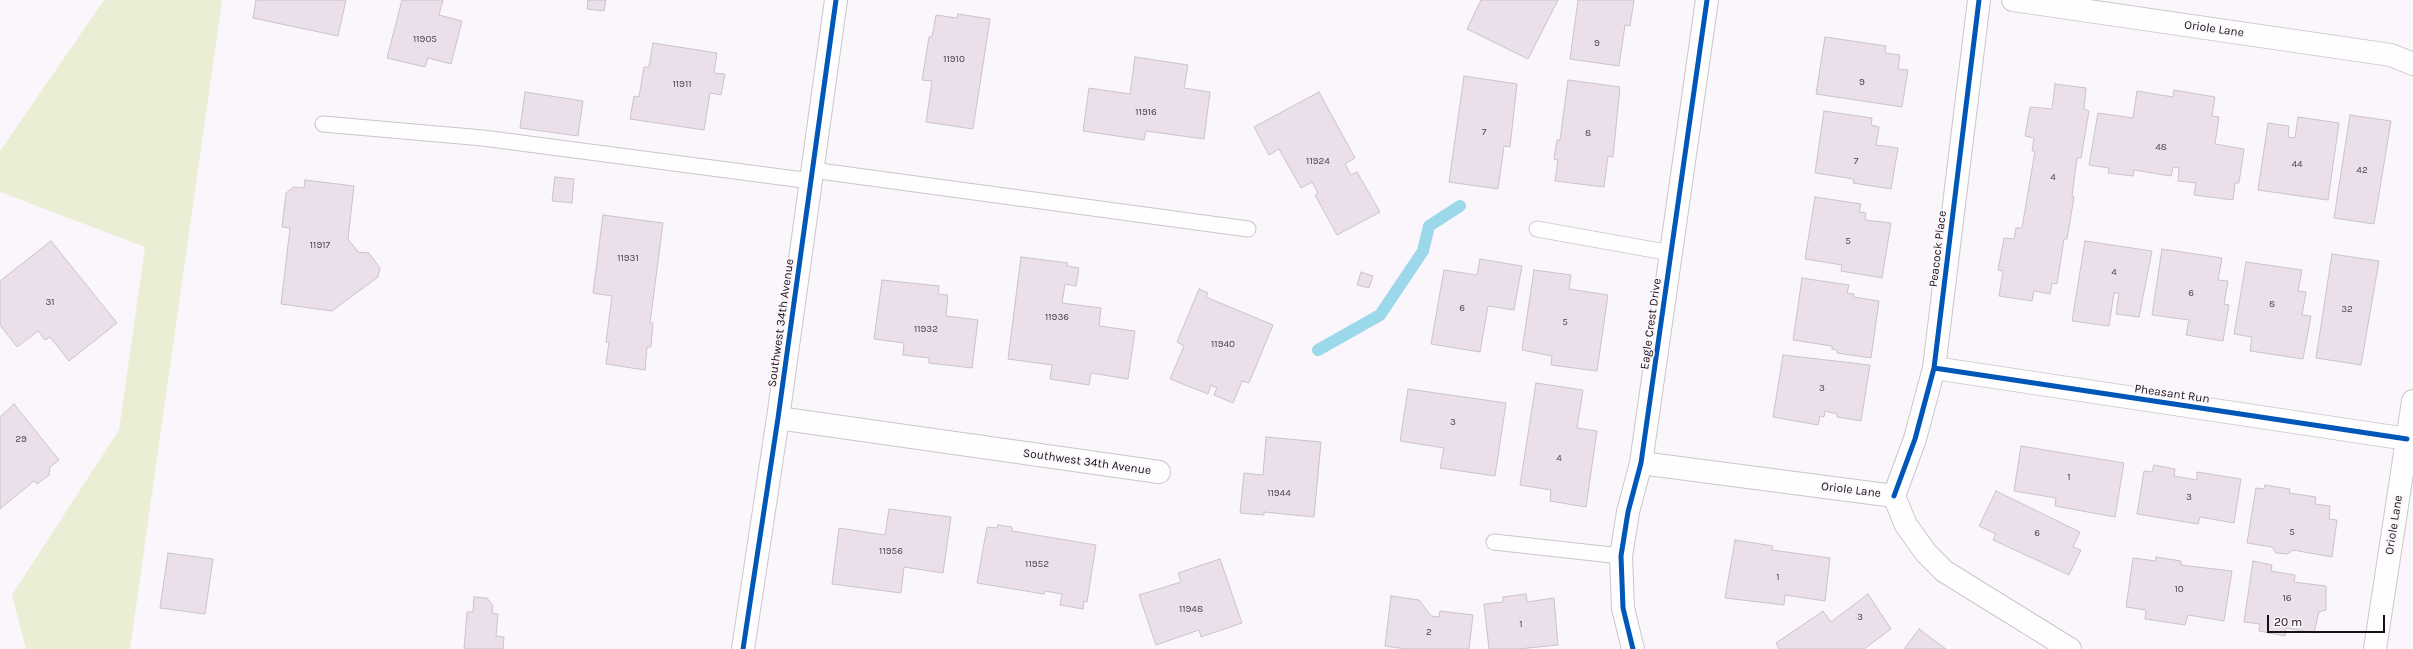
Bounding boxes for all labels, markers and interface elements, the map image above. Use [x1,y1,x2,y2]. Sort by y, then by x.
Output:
street label: Oriole Lane [2183,18,2245,40]
house number: 11905 [413,33,437,45]
house number: 9 [1594,37,1600,49]
house number: 11910 [943,53,965,65]
house number: 9 [1859,76,1865,88]
house number: 11911 [672,78,692,90]
house number: 11916 [1135,106,1157,118]
house number: 7 [1482,126,1486,138]
house number: 8 [1585,127,1591,139]
house number: 48 [2155,141,2167,153]
house number: 11924 [1306,155,1330,167]
house number: 7 [1854,155,1858,167]
house number: 44 [2291,158,2303,170]
house number: 42 [2356,164,2368,176]
house number: 4 [2050,171,2056,183]
street label: Peacock Place [1926,210,1950,288]
house number: 5 [1845,235,1851,247]
house number: 11917 [310,239,330,251]
house number: 11931 [617,252,639,264]
street label: Southwest 34th Avenue [765,258,797,388]
house number: 4 [2111,266,2117,278]
street label: Eagle Crest Drive [1637,277,1665,371]
house number: 6 [2188,287,2194,299]
house number: 31 [45,296,55,308]
house number: 8 [2269,298,2275,310]
house number: 6 [1459,302,1465,314]
house number: 32 [2341,303,2353,315]
house number: 11936 [1045,311,1069,323]
house number: 5 [1562,316,1568,328]
house number: 11932 [914,323,938,335]
house number: 11940 [1211,338,1235,350]
house number: 3 [1819,382,1825,394]
street label: Pheasant Run [2133,382,2211,406]
house number: 3 [1450,416,1456,428]
house number: 29 [15,433,27,445]
street label: Southwest 34th Avenue [1022,446,1152,478]
house number: 4 [1556,452,1562,464]
house number: 1 [2067,471,2071,483]
street label: Oriole Lane [1820,479,1882,501]
house number: 11944 [1267,487,1291,499]
house number: 3 [2186,491,2192,503]
street label: Oriole Lane [2382,494,2406,556]
house number: 5 [2289,526,2295,538]
house number: 6 [2034,527,2040,539]
house number: 11956 [879,545,903,557]
house number: 11952 [1025,558,1049,570]
house number: 1 [1776,571,1780,583]
house number: 10 [2174,583,2184,595]
house number: 16 [2282,592,2292,604]
house number: 11948 [1179,603,1203,615]
scale bar [2269,607,2387,633]
house number: 3 [1857,611,1863,623]
text: 20 m [2274,615,2302,629]
house number: 1 [1519,618,1523,630]
house number: 2 [1426,626,1432,638]

